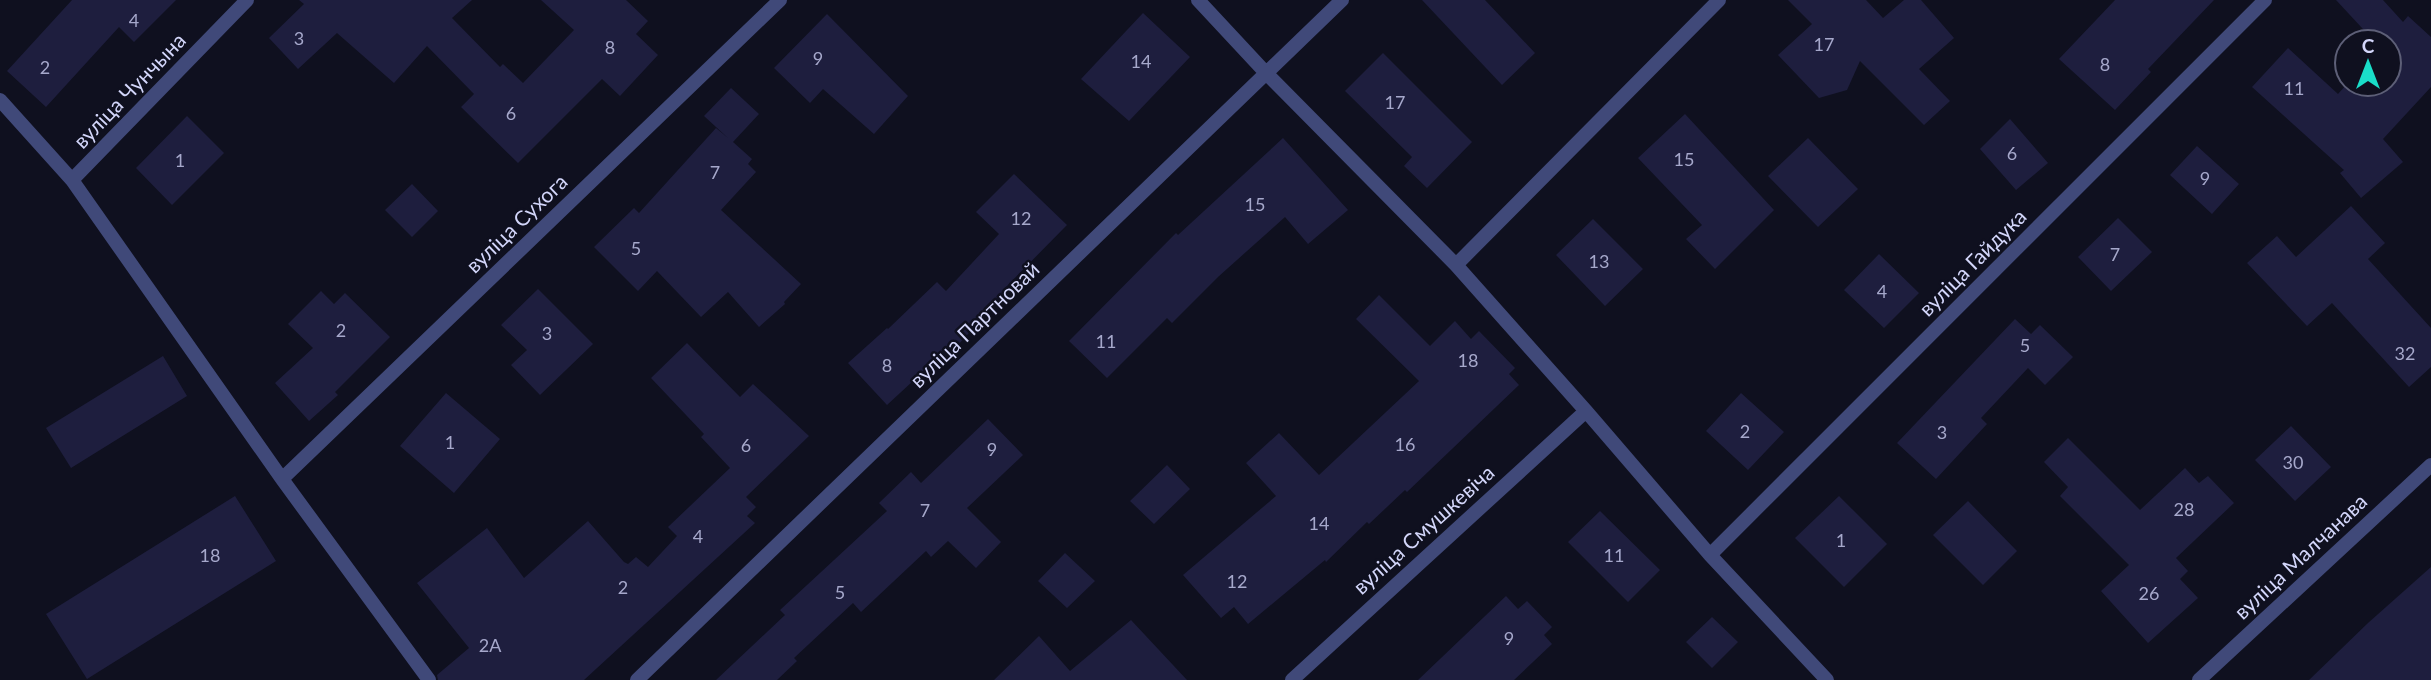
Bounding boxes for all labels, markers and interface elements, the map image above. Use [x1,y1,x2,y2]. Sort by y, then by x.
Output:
house number: 4 [129,9,139,31]
street label: вуліца Чунчына [68,27,190,153]
house number: 3 [294,27,304,49]
north arrow [2333,28,2403,98]
house number: 17 [1814,33,1834,55]
text: С [2362,34,2375,57]
house number: 8 [605,36,615,58]
house number: 9 [813,47,823,69]
house number: 14 [1131,50,1151,72]
house number: 8 [2100,53,2110,75]
house number: 2 [40,56,50,78]
house number: 11 [2284,77,2304,99]
house number: 17 [1385,91,1405,113]
house number: 6 [506,102,516,124]
house number: 6 [2007,142,2017,164]
house number: 15 [1674,148,1694,170]
house number: 1 [175,149,185,171]
house number: 7 [710,161,720,183]
house number: 9 [2200,167,2210,189]
street label: вуліца Сухога [460,168,572,277]
house number: 15 [1245,193,1265,215]
street label: вуліца Гайдука [1913,203,2031,321]
house number: 12 [1011,207,1031,229]
house number: 5 [631,237,641,259]
house number: 7 [2110,243,2120,265]
house number: 13 [1589,250,1609,272]
street label: вуліца Партновай [904,256,1044,392]
house number: 4 [1877,280,1887,302]
house number: 2 [336,319,346,341]
house number: 3 [542,322,552,344]
house number: 11 [1096,330,1116,352]
house number: 5 [2020,334,2030,356]
house number: 32 [2395,342,2415,364]
house number: 18 [1458,349,1478,371]
house number: 8 [882,354,892,376]
house number: 2 [1740,420,1750,442]
house number: 3 [1937,421,1947,443]
house number: 1 [445,431,455,453]
house number: 16 [1395,433,1415,455]
house number: 6 [741,434,751,456]
house number: 9 [987,438,997,460]
house number: 30 [2283,451,2303,473]
street label: вуліца Смушкевіча [1347,459,1499,599]
street label: вуліца Малчанава [2229,488,2371,624]
house number: 28 [2174,498,2194,520]
house number: 7 [920,499,930,521]
house number: 14 [1309,512,1329,534]
house number: 4 [693,525,703,547]
house number: 1 [1836,529,1846,551]
house number: 18 [200,544,220,566]
house number: 11 [1604,544,1624,566]
house number: 12 [1227,570,1247,592]
house number: 2 [618,576,628,598]
house number: 5 [835,581,845,603]
house number: 26 [2139,582,2159,604]
house number: 9 [1504,627,1514,649]
house number: 2А [479,634,502,656]

